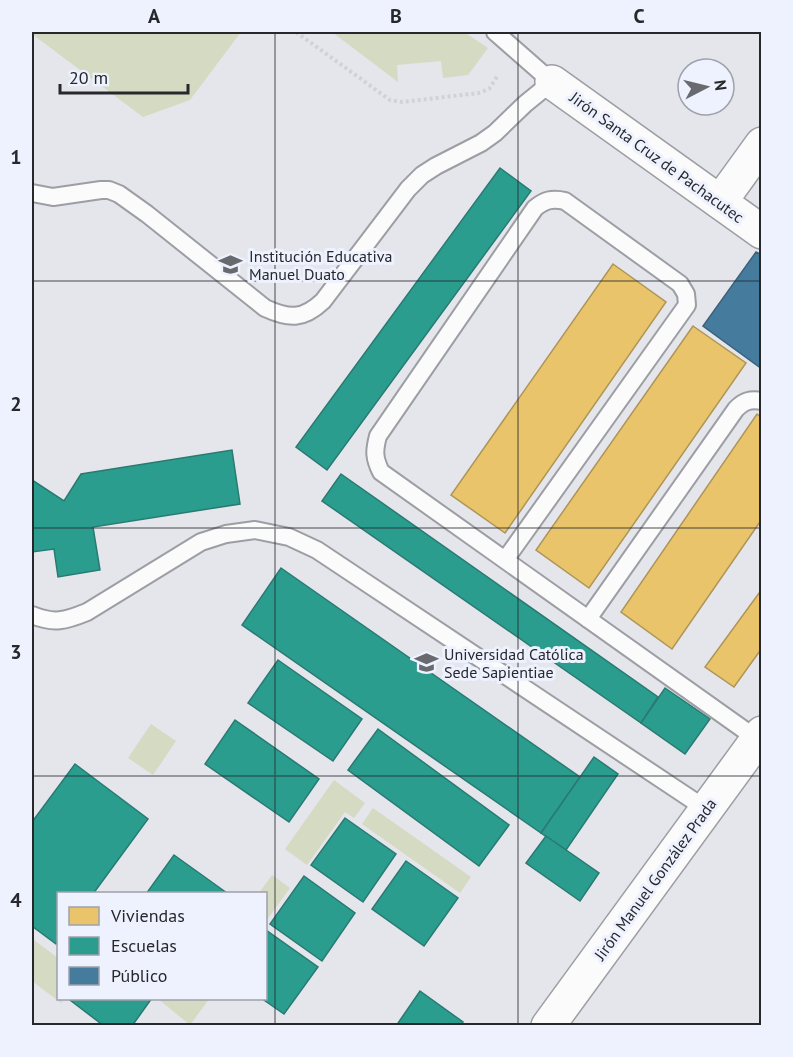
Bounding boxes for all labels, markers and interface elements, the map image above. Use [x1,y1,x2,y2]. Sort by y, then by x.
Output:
text: A [148,3,161,29]
text: B [390,3,402,29]
text: C [633,3,645,29]
scale bar [60,57,188,95]
north arrow [676,57,736,117]
text: 20 m [69,66,108,89]
text: N [710,79,731,92]
street label: Jirón Santa Cruz de Pachacutec [565,87,748,227]
text: 1 [10,144,22,170]
place label: Institución Educativa Manuel Duato [249,246,392,284]
school or university icon: Institución Educativa Manuel Duato [218,252,244,278]
text: 2 [10,391,22,417]
text: 3 [10,639,22,665]
place label: Universidad Católica Sede Sapientiae [444,644,584,682]
school or university icon: Universidad Católica Sede Sapientiae [413,650,439,676]
street label: Jirón Manuel González Prada [589,794,720,965]
text: 4 [10,887,22,913]
legend [57,892,267,1000]
text: Viviendas [110,904,185,927]
text: Escuelas [111,934,177,957]
text: Público [111,964,167,987]

